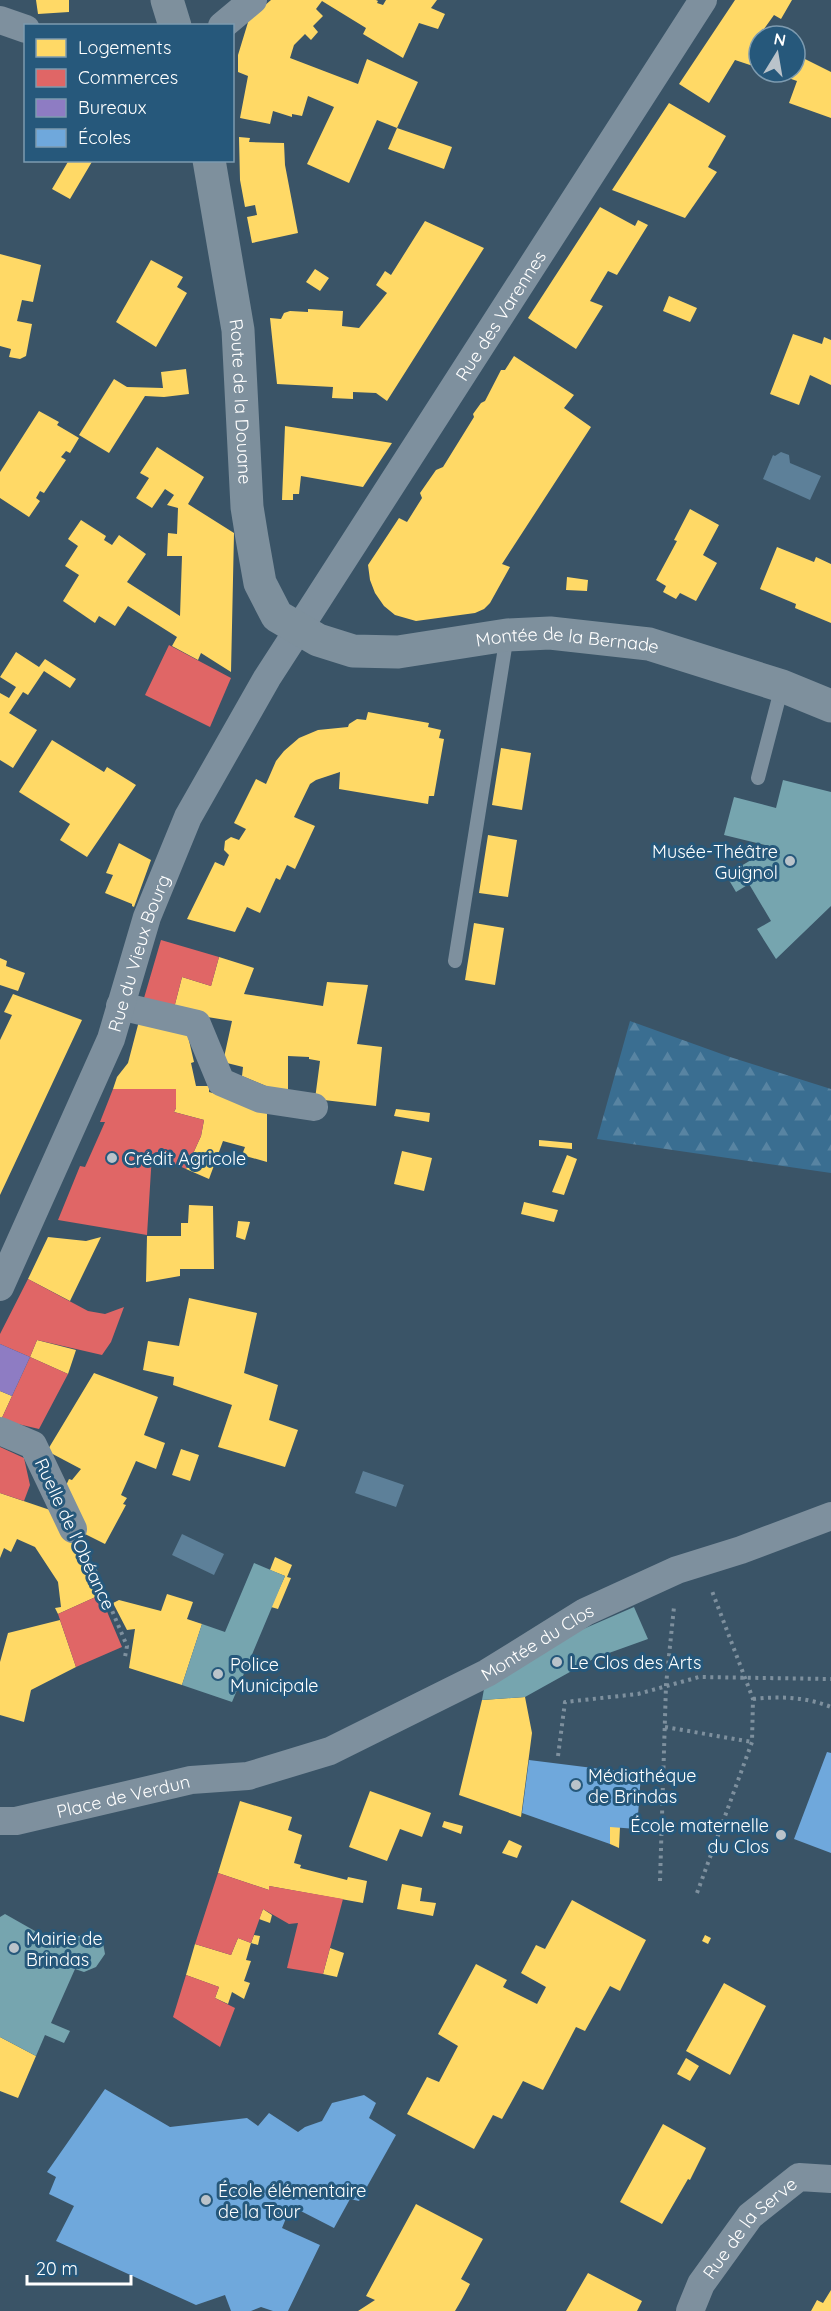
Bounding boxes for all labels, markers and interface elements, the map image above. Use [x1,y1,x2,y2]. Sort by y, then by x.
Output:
legend [24,24,234,162]
north arrow [747,24,807,84]
text: N [772,28,788,50]
text: Logements [78,36,171,59]
text: Commerces [78,66,178,89]
text: Bureaux [78,96,147,119]
text: Écoles [78,126,131,149]
street label: Rue des Varennes [450,246,551,385]
street label: Route de la Douane [225,317,257,485]
street label: Montée de la Bernade [474,621,662,658]
place label: Musée-Théâtre Guignol [652,840,778,884]
marker: Musée-Théâtre Guignol [783,854,797,868]
street label: Rue du Vieux Bourg [102,871,175,1034]
place label: Crédit Agricole [124,1147,246,1170]
marker: Crédit Agricole [105,1151,119,1165]
street label: Ruelle de l'Obéance [30,1454,120,1614]
street label: Montée du Clos [476,1598,597,1686]
place label: Le Clos des Arts [569,1651,702,1674]
place label: Police Municipale [230,1653,319,1697]
marker: Le Clos des Arts [550,1655,564,1669]
marker: Police Municipale [211,1667,225,1681]
place label: Médiathéque de Brindas [588,1764,697,1808]
street label: Place de Verdun [54,1769,192,1823]
marker: Médiathéque de Brindas [569,1778,583,1792]
place label: École maternelle du Clos [630,1814,769,1858]
marker: École maternelle du Clos [774,1828,788,1842]
place label: Mairie de Brindas [26,1927,103,1971]
marker: Mairie de Brindas [7,1941,21,1955]
street label: Rue de la Serve [697,2172,801,2283]
place label: École élémentaire de la Tour [218,2179,366,2223]
marker: École élémentaire de la Tour [199,2193,213,2207]
scale bar [27,2248,130,2286]
text: 20 m [36,2257,78,2280]

